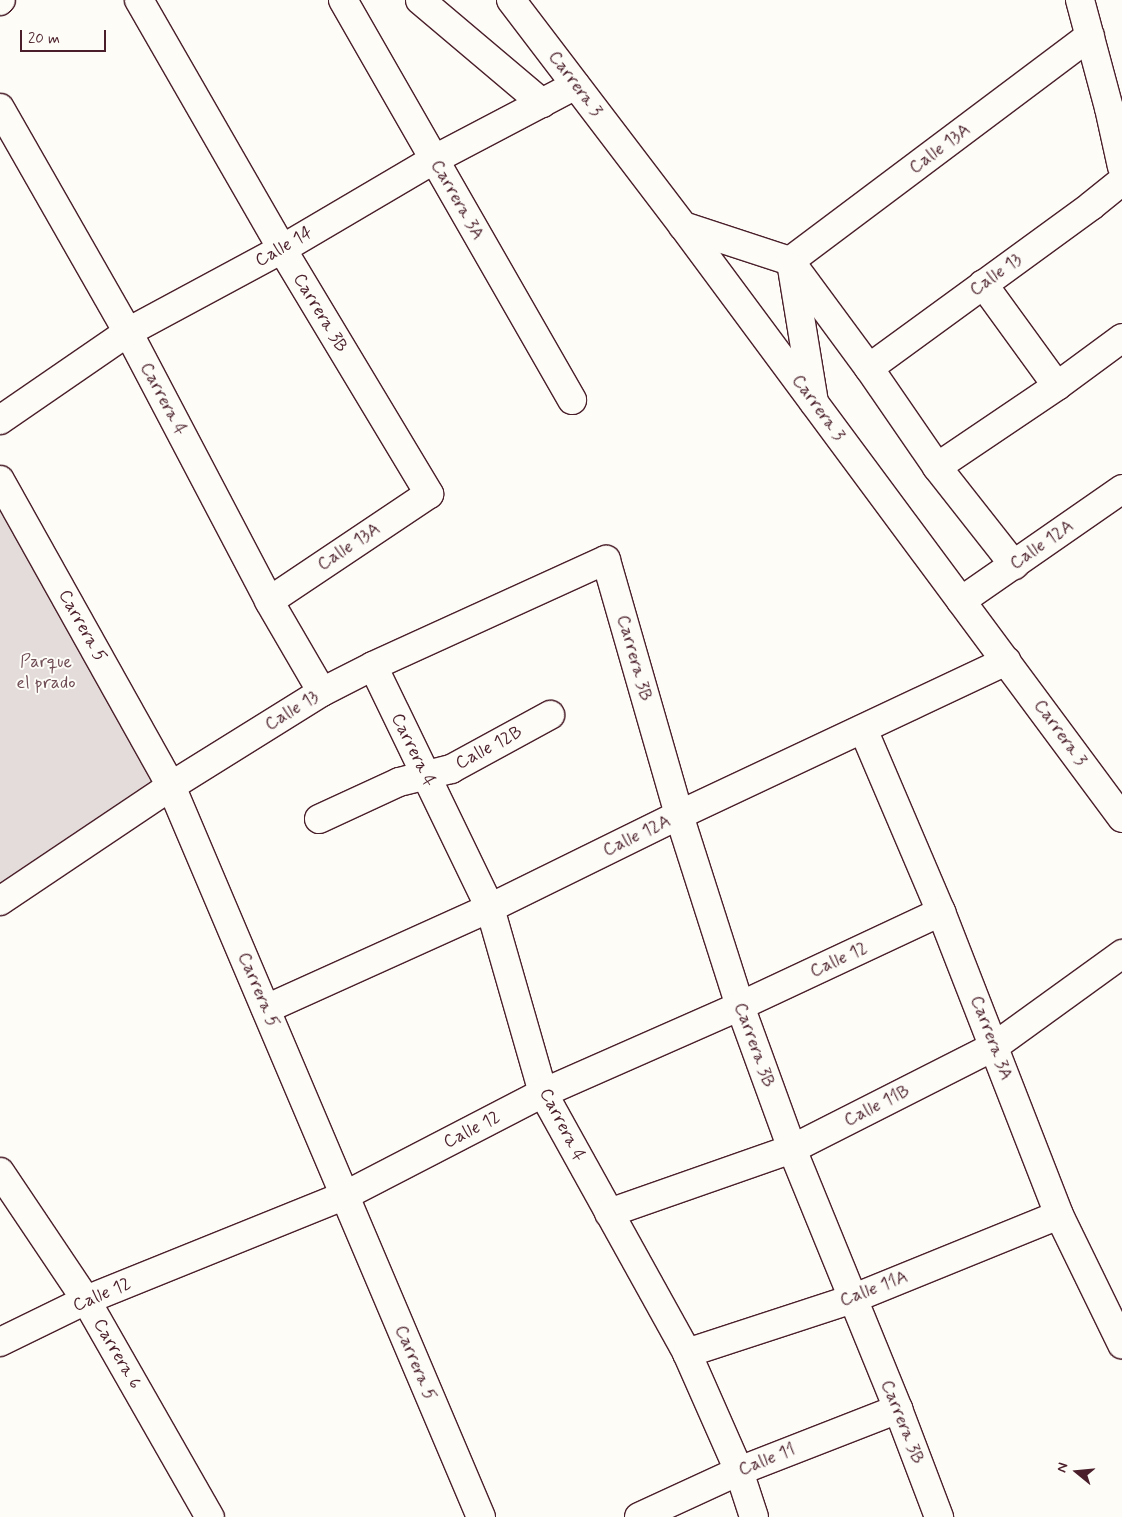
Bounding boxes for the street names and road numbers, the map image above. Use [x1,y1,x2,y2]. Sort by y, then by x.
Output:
street label: Carrera 3 [543,47,607,121]
street label: Calle 13A [905,119,975,179]
street label: Carrera 3A [425,156,489,244]
street label: Calle 14 [252,222,316,272]
street label: Calle 13 [966,249,1026,301]
street label: Carrera 3B [288,270,352,356]
street label: Carrera 4 [135,359,191,439]
street label: Carrera 3 [787,371,849,445]
street label: Calle 12A [1006,515,1078,575]
street label: Calle 13A [314,518,384,576]
street label: Carrera 5 [53,586,111,666]
street label: Carrera 3B [611,613,657,703]
street label: Calle 13 [261,686,323,736]
street label: Carrera 3 [1029,696,1091,770]
street label: Carrera 4 [386,710,440,790]
street label: Calle 12B [452,721,526,775]
street label: Calle 12A [600,810,674,862]
street label: Calle 12 [807,937,871,983]
street label: Carrera 5 [233,949,283,1031]
street label: Carrera 3A [965,993,1017,1083]
street label: Carrera 3B [729,1000,779,1090]
street label: Calle 11B [841,1080,913,1132]
street label: Carrera 4 [534,1085,590,1165]
street label: Calle 12 [440,1107,504,1153]
street label: Calle 11A [837,1266,911,1312]
street label: Calle 12 [70,1273,134,1317]
street label: Carrera 6 [88,1315,146,1393]
street label: Carrera 5 [390,1322,440,1404]
street label: Carrera 3B [875,1377,929,1467]
street label: Calle 11 [735,1439,799,1481]

